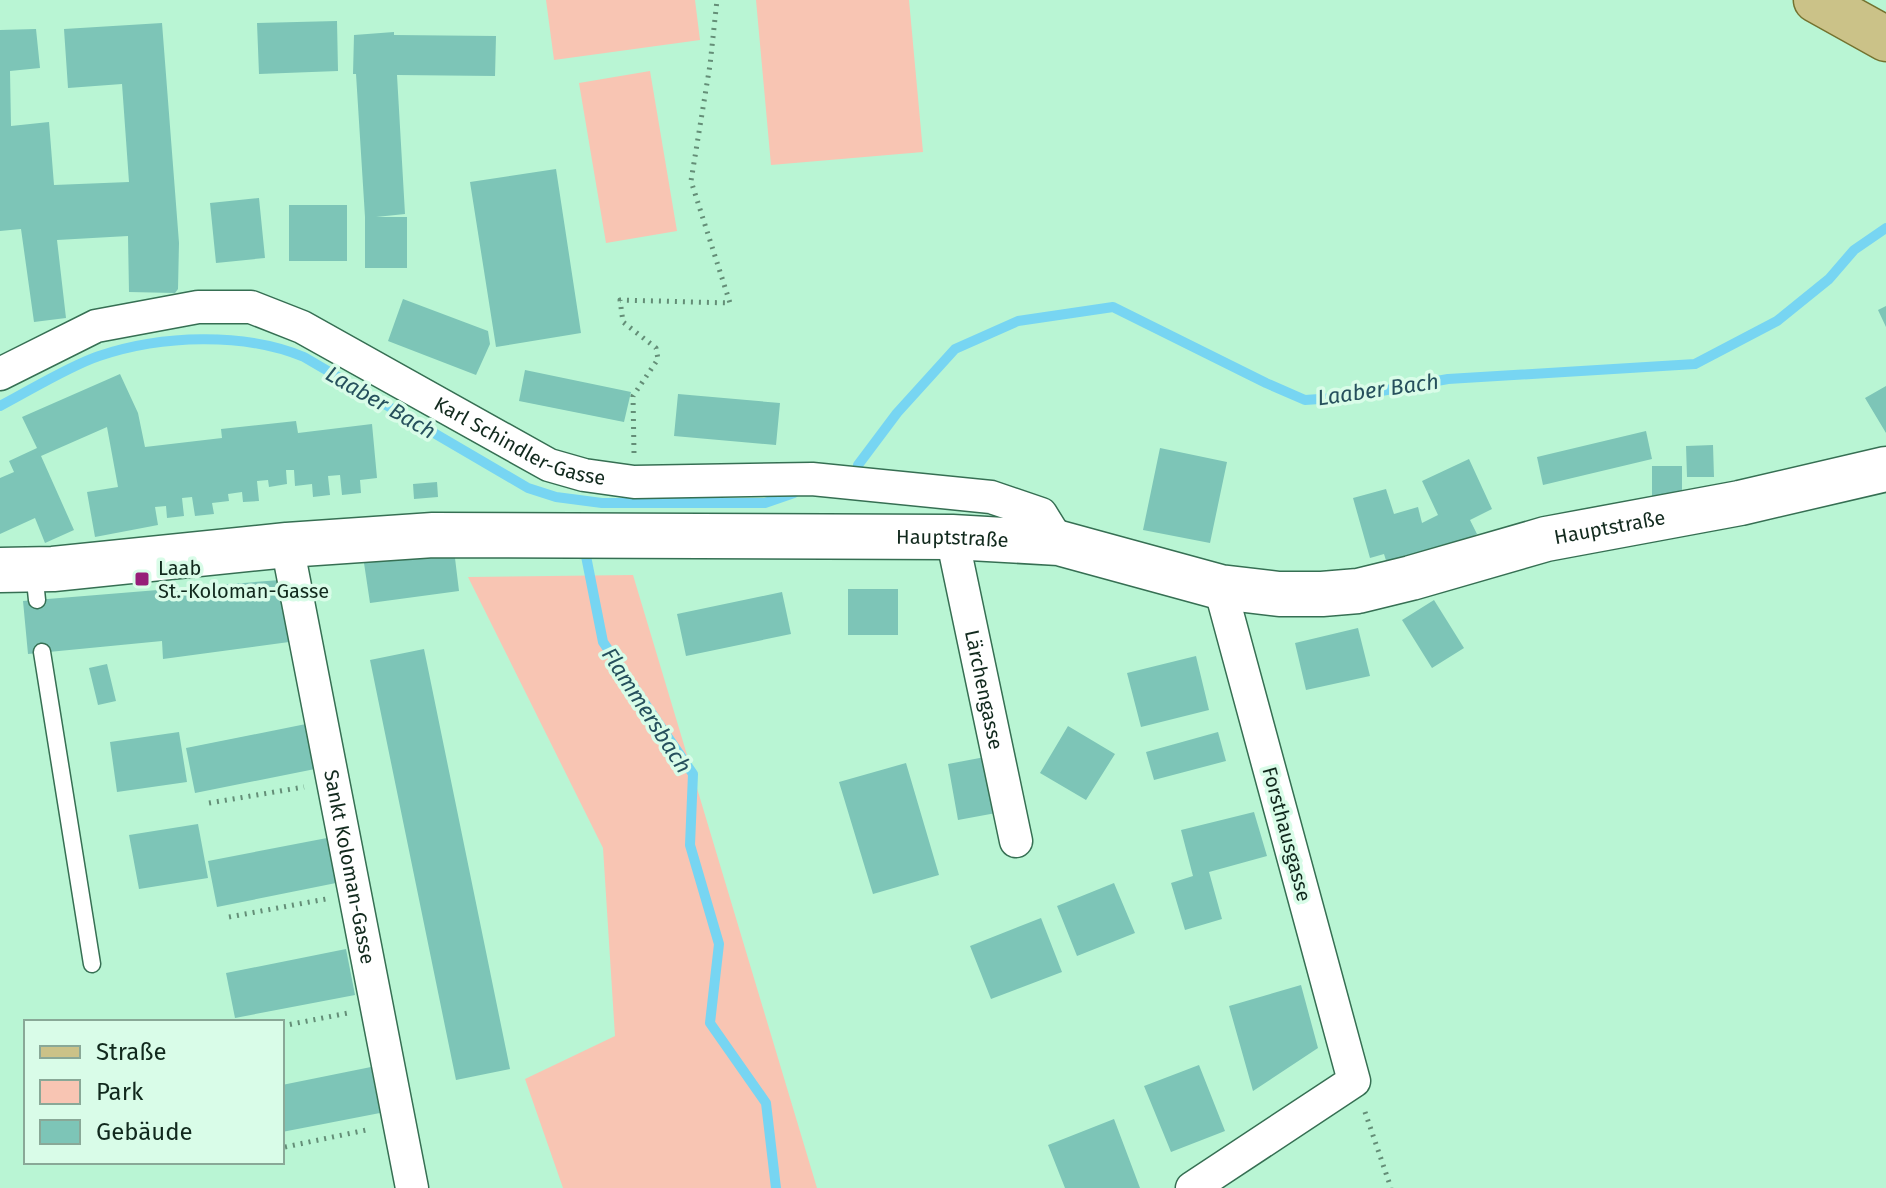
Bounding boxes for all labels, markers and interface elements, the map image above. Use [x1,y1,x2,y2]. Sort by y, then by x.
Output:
water label: Laaber Bach [321,360,441,445]
water label: Laaber Bach [1316,368,1441,411]
street label: Karl Schindler-Gasse [430,391,607,490]
street label: Hauptstraße [1552,505,1667,549]
street label: Hauptstraße [896,525,1009,552]
place label: Laab St.-Koloman-Gasse [158,556,329,603]
marker: Laab St.-Koloman-Gasse [133,570,151,588]
street label: Lärchengasse [960,628,1008,752]
water label: Flammersbach [596,642,697,778]
street label: Forsthausgasse [1257,764,1317,904]
street label: Sankt Koloman-Gasse [319,768,380,966]
legend [24,1020,284,1164]
text: Straße [96,1038,167,1066]
text: Park [96,1078,144,1106]
text: Gebäude [96,1118,193,1146]

